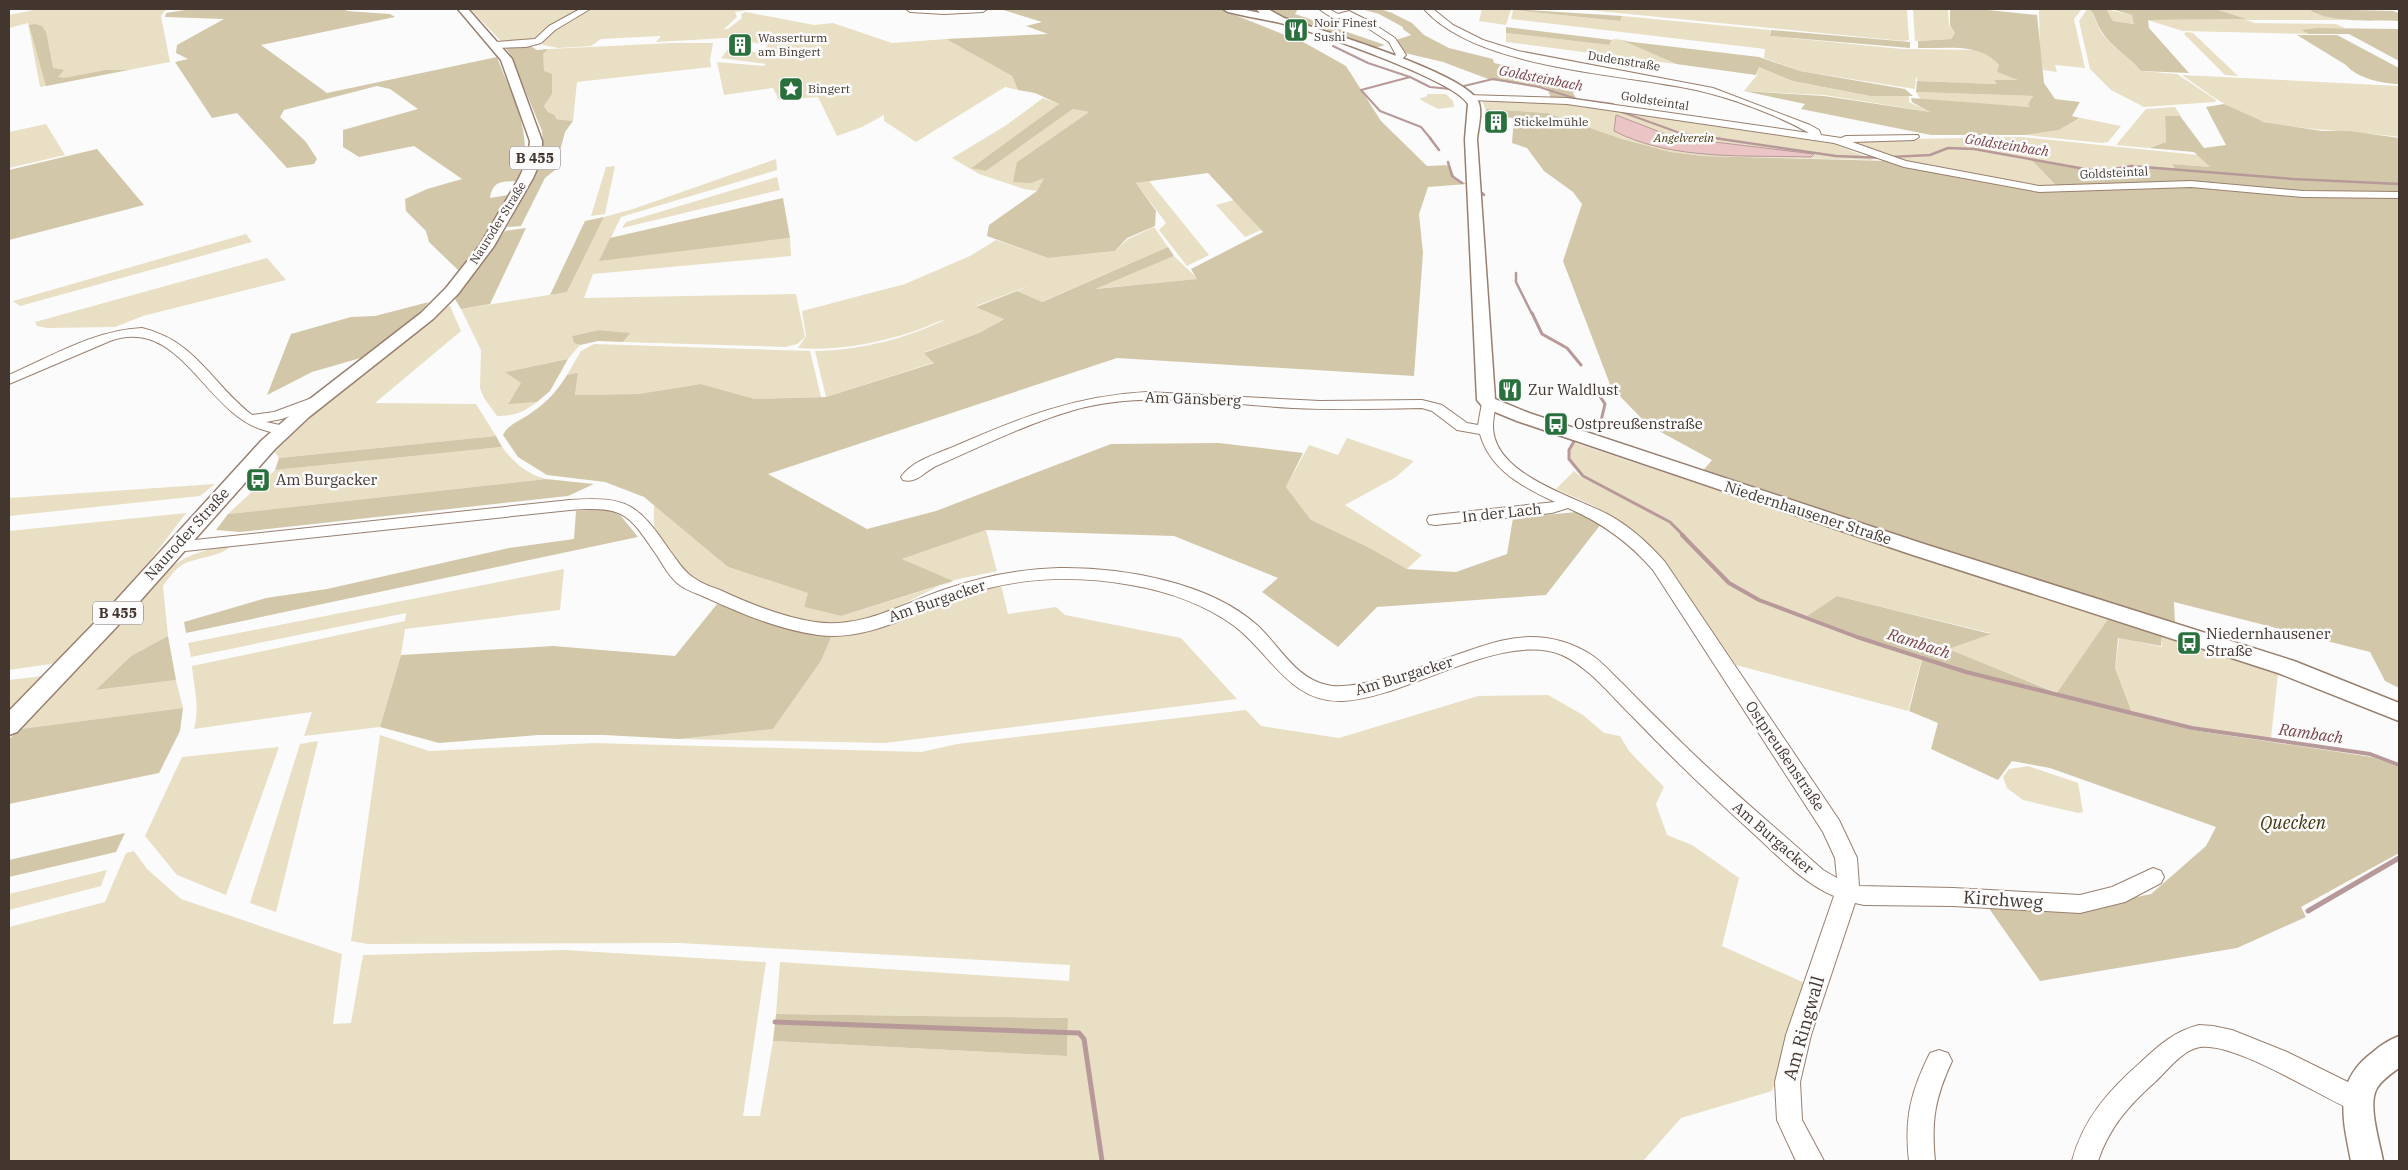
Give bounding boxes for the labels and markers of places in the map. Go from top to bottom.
place label: Noir Finest Sushi [1314,15,1377,44]
restaurant icon: Noir Finest Sushi [1283,17,1309,43]
place label: Wasserturm am Bingert [758,30,828,59]
building icon: Wasserturm am Bingert [727,32,753,58]
place icon: Bingert [778,76,804,102]
place label: Bingert [808,81,850,96]
building icon: Stickelmühle [1483,109,1509,135]
place label: Stickelmühle [1514,114,1589,129]
restaurant icon: Zur Waldlust [1497,377,1523,403]
place label: Zur Waldlust [1528,380,1619,399]
bus stop icon: Ostpreußenstraße [1543,411,1569,437]
place label: Ostpreußenstraße [1574,414,1703,433]
bus stop icon: Am Burgacker [245,467,271,493]
place label: Am Burgacker [276,470,378,489]
place label: Niedernhausener Straße [2206,624,2331,660]
bus stop icon: Niedernhausener Straße [2176,630,2202,656]

